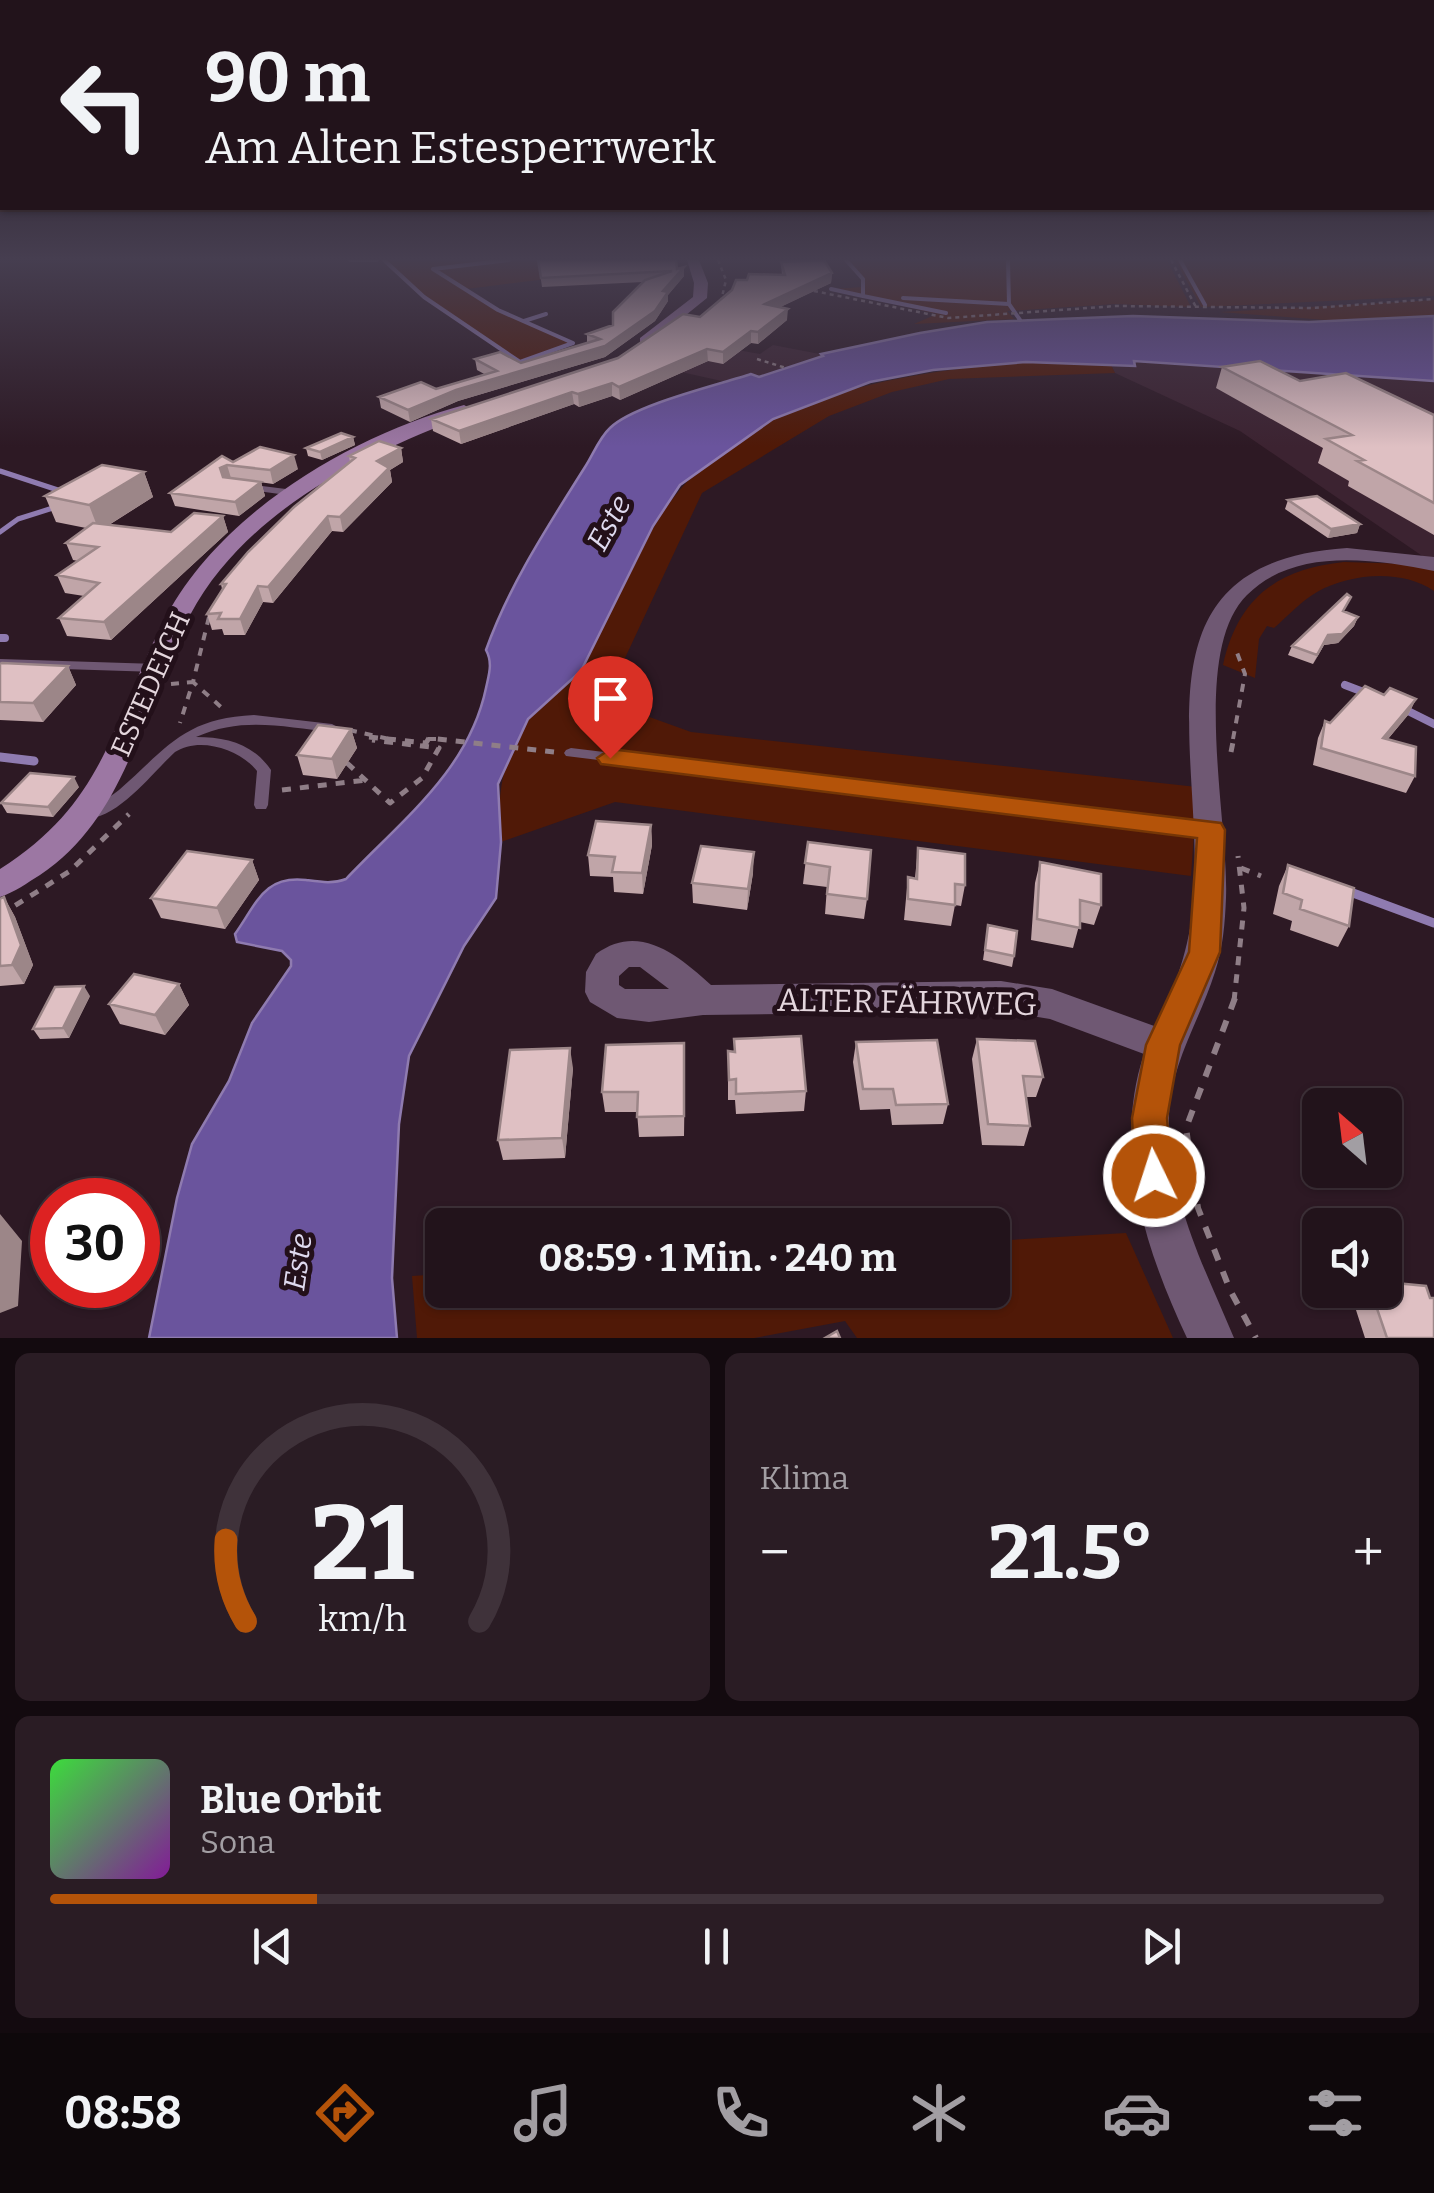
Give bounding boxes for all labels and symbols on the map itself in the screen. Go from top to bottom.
water label: Este [579,489,639,557]
street label: ESTEDEICH [104,607,197,761]
pin [568,656,653,759]
street label: ALTER FÄHRWEG [777,981,1037,1023]
north arrow [1302,1088,1402,1188]
position arrow [1102,1124,1206,1228]
speed limit sign: 30 [30,1178,160,1308]
water label: Este [276,1231,320,1293]

